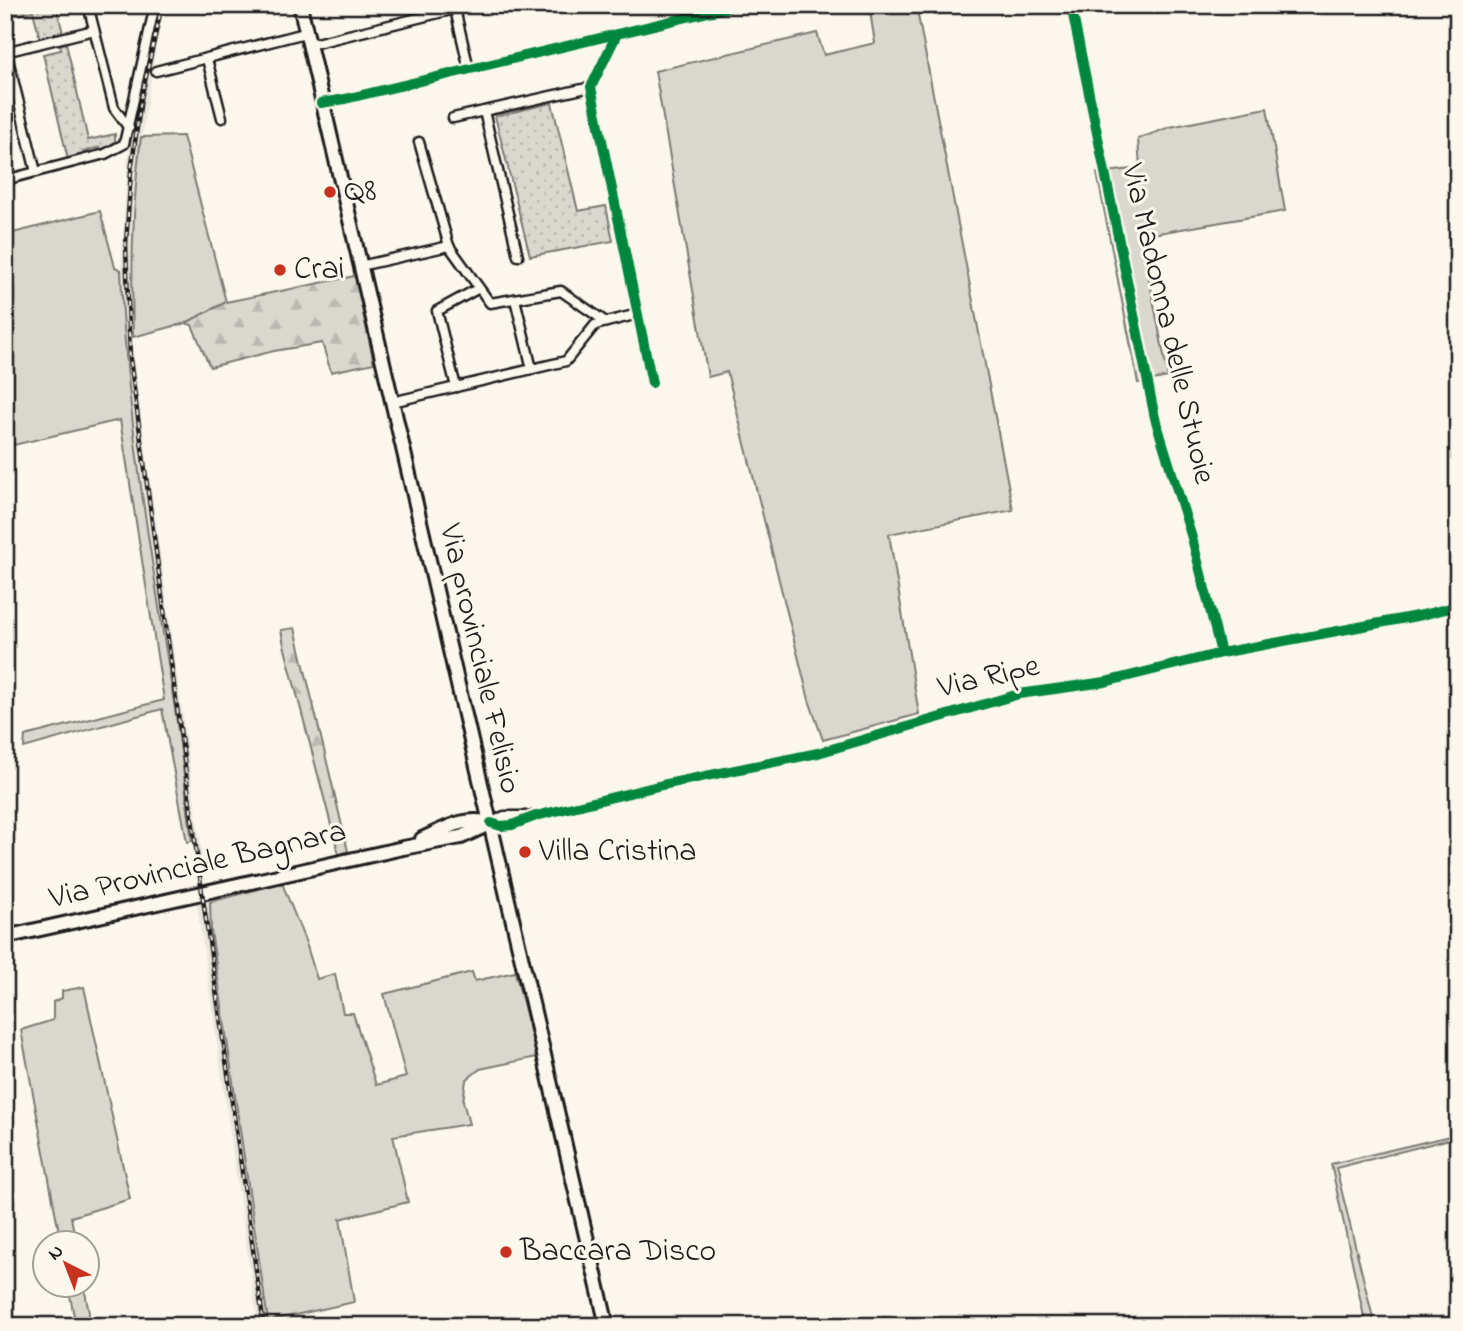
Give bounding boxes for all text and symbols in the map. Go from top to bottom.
street label: Via Madonna delle Stuoie [1107,158,1227,489]
place label: Q8 [344,169,377,216]
marker: Q8 [322,184,338,200]
place label: Crai [294,247,345,294]
marker: Crai [272,262,288,278]
street label: Via provinciale Felisio [425,519,533,798]
street label: Via Ripe [933,643,1045,713]
street label: Via Provinciale Bagnara [44,809,351,923]
place label: Villa Cristina [538,829,697,876]
marker: Villa Cristina [517,844,533,860]
place label: Baccara Disco [519,1229,716,1276]
north arrow [32,1230,102,1300]
text: N [42,1239,70,1268]
marker: Baccara Disco [498,1244,514,1260]

